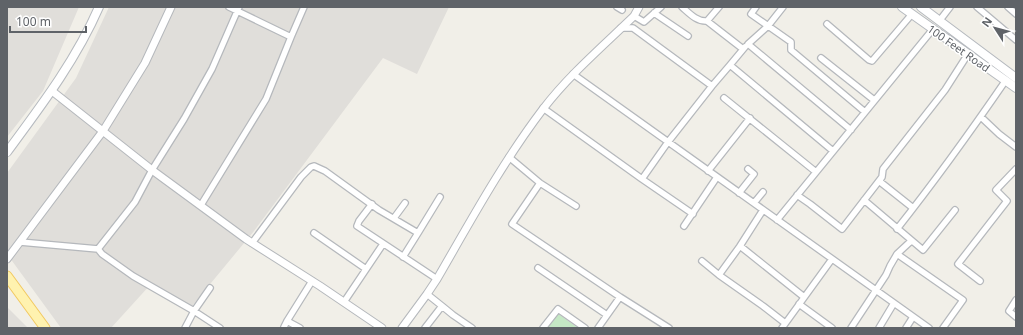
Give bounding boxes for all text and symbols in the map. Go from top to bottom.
scale bar [10,8,86,34]
north arrow [975,8,1015,48]
text: 100 m [16,13,51,30]
text: N [978,14,995,30]
street label: 100 Feet Road [925,21,993,75]

